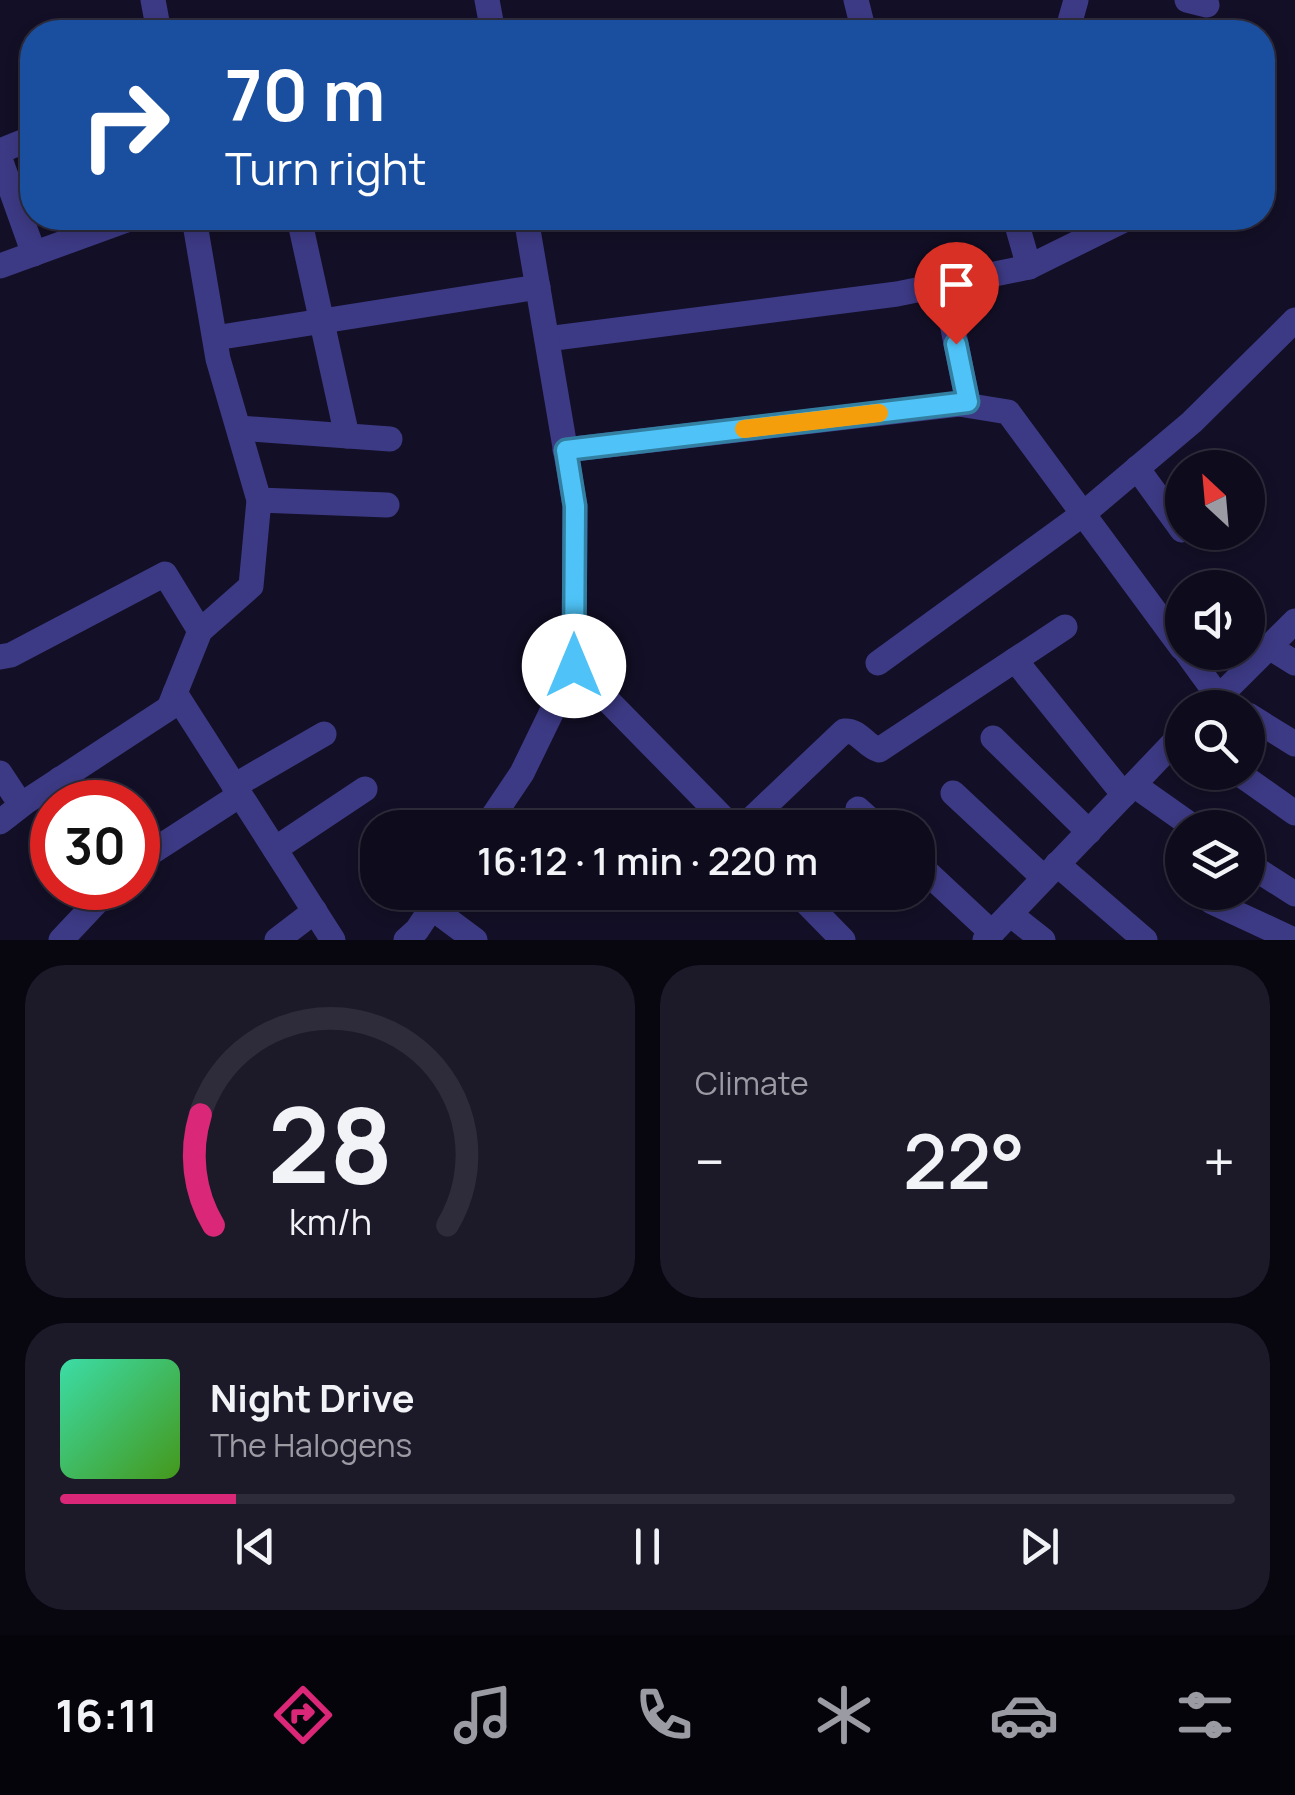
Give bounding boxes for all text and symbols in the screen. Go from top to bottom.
text: 70 m [225,46,385,142]
icon: right [60,60,190,190]
text: Turn right [225,137,426,199]
pin [914,242,999,345]
icon: arrive [929,257,984,312]
north arrow [1165,450,1265,550]
map controls [1165,450,1265,910]
button: sound [1165,570,1265,670]
position arrow [522,614,626,718]
button: search [1165,690,1265,790]
speed limit sign: 30 [30,780,160,910]
button: layers [1165,810,1265,910]
text: 16:12 · 1 min · 220 m [477,834,818,886]
text: Climate [695,1061,809,1105]
text: 28 [267,1072,393,1214]
text: 22° [903,1109,1025,1212]
text: − [695,1123,725,1199]
text: + [1203,1123,1235,1199]
text: km/h [288,1197,372,1246]
text: Night Drive [210,1371,415,1423]
text: The Halogens [210,1423,412,1467]
icon: previous [228,1519,283,1574]
icon: pause [620,1519,675,1574]
icon: next [1012,1519,1067,1574]
icon: directions [268,1680,338,1750]
icon: music [448,1680,518,1750]
icon: phone [629,1680,699,1750]
icon: climate [809,1680,879,1750]
icon: car [989,1680,1059,1750]
icon: filters [1170,1680,1240,1750]
text: 16:11 [55,1684,158,1746]

